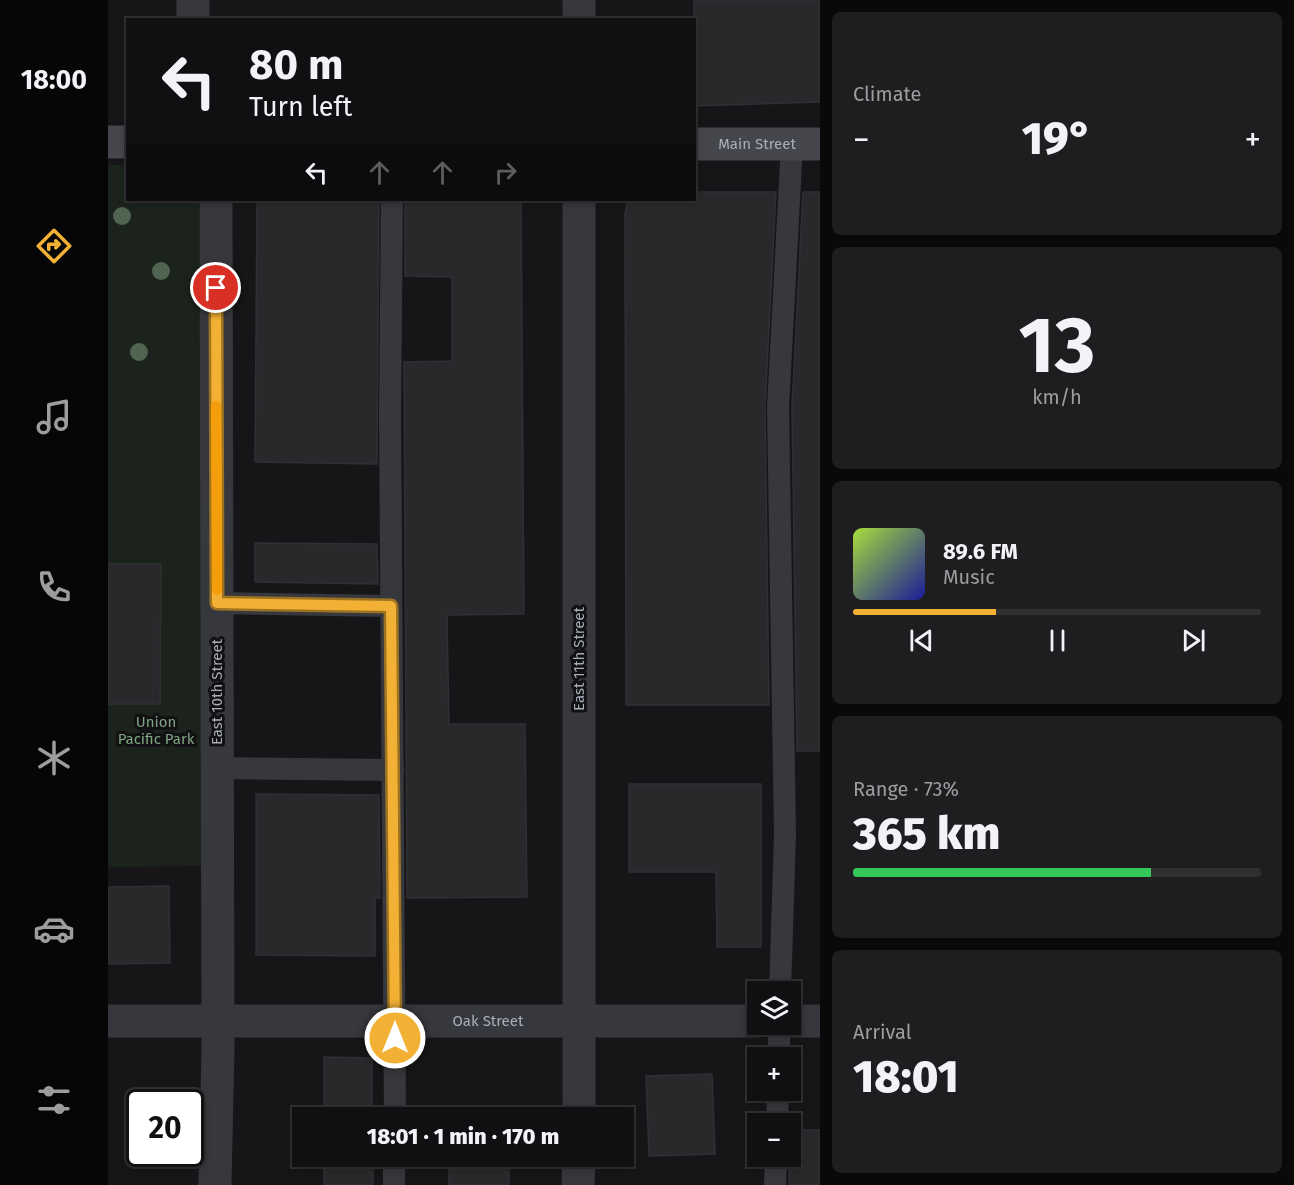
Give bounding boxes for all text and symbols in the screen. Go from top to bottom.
text: 80 m [249,40,343,90]
icon: left [150,42,228,120]
text: 18:00 [21,64,87,96]
text: Climate [853,82,921,106]
text: Turn left [249,91,352,123]
text: 19° [1022,112,1092,166]
text: − [853,120,870,160]
text: + [1245,120,1261,160]
street label: Main Street [718,135,796,153]
icon: left [300,156,333,189]
icon: ahead [363,156,396,189]
icon: ahead [426,156,459,189]
icon: right [489,156,522,189]
icon: directions [33,225,75,267]
pin [190,262,241,313]
icon: arrive [199,271,232,304]
text: 13 [1019,299,1095,393]
text: km/h [1032,385,1082,409]
icon: music [33,396,75,438]
text: 89.6 FM [943,538,1018,565]
text: Music [943,565,995,589]
icon: phone [33,566,75,608]
street label: East 11th Street [570,606,588,711]
icon: previous [905,624,938,657]
icon: pause [1041,624,1074,657]
icon: next [1177,624,1210,657]
street label: East 10th Street [208,638,226,745]
park label: Union Pacific Park [118,713,195,748]
icon: climate [33,737,75,779]
text: Range · 73% [853,777,959,801]
text: 365 km [853,807,1000,861]
icon: car [33,908,75,950]
map controls [747,981,801,1167]
button: layers [747,981,801,1035]
position arrow [363,1006,427,1070]
street label: Oak Street [453,1012,524,1030]
text: Arrival [853,1020,912,1044]
button: + [747,1047,801,1101]
text: 18:01 [853,1050,959,1104]
icon: filters [33,1079,75,1121]
speed limit sign: 20 [126,1089,204,1167]
button: − [747,1113,801,1167]
text: 18:01 · 1 min · 170 m [367,1123,559,1150]

